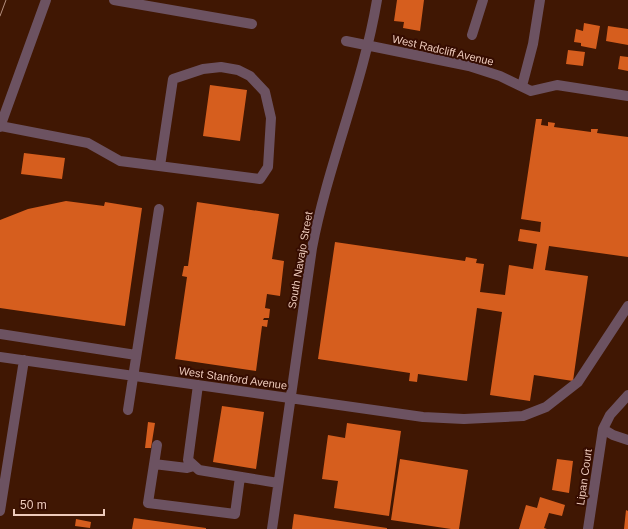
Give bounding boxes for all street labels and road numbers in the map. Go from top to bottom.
street label: West Radcliff Avenue [391,32,495,68]
street label: South Navajo Street [286,210,314,310]
street label: West Stanford Avenue [178,364,288,392]
street label: Lipan Court [574,448,594,506]

